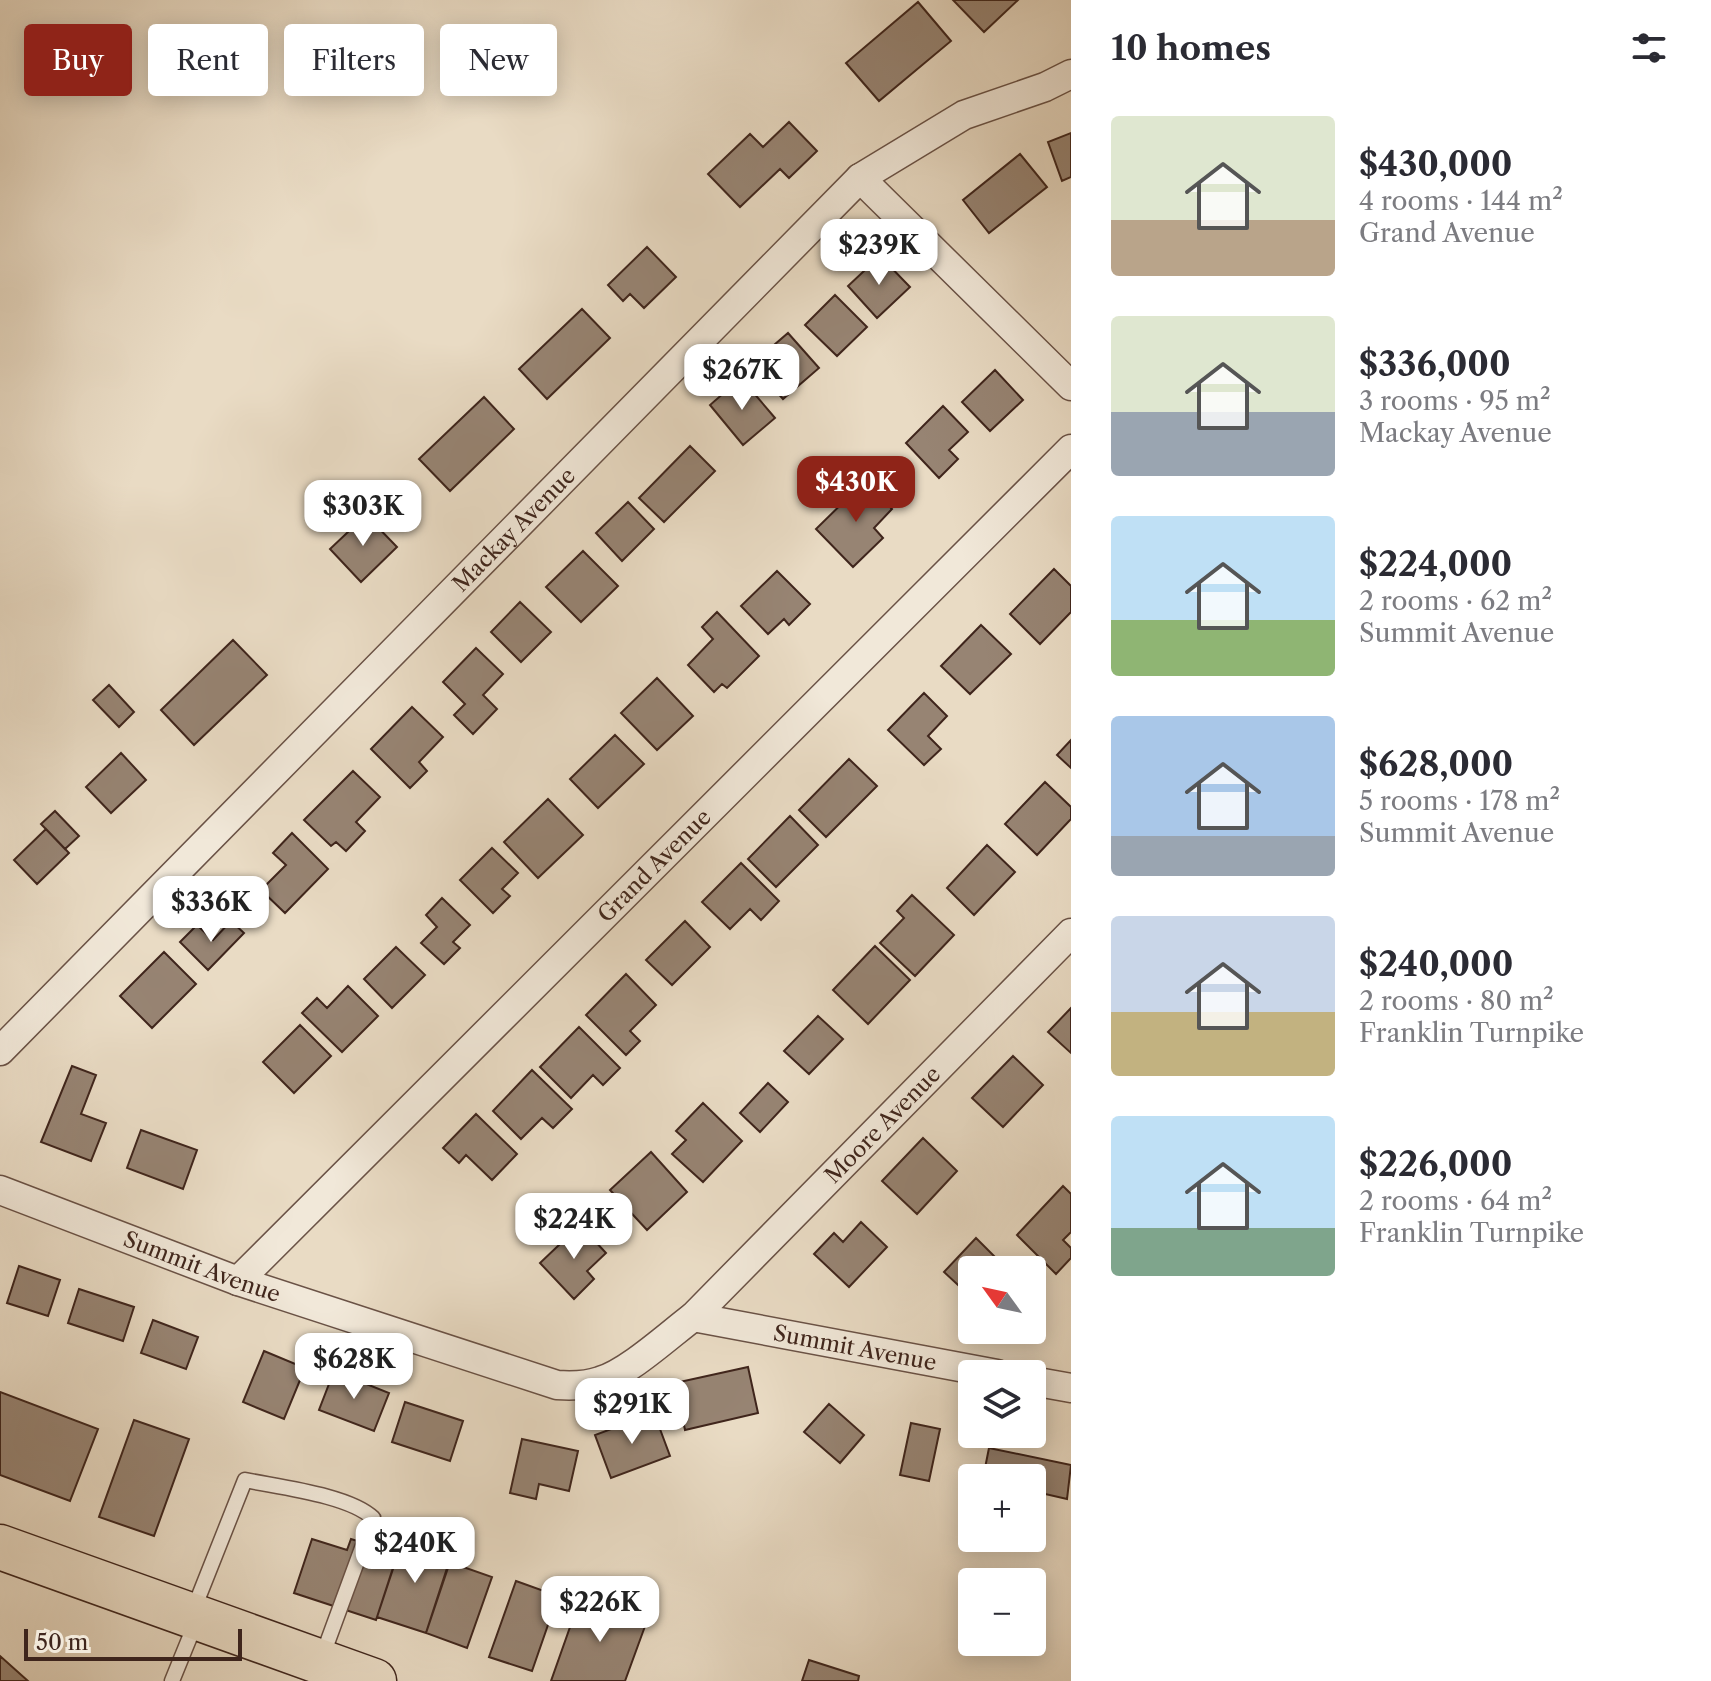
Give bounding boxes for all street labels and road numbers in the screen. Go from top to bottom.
street label: Mackay Avenue [447,462,581,598]
street label: Grand Avenue [592,804,717,928]
street label: Moore Avenue [819,1061,946,1189]
street label: Summit Avenue [119,1225,284,1308]
street label: Summit Avenue [771,1319,939,1376]

